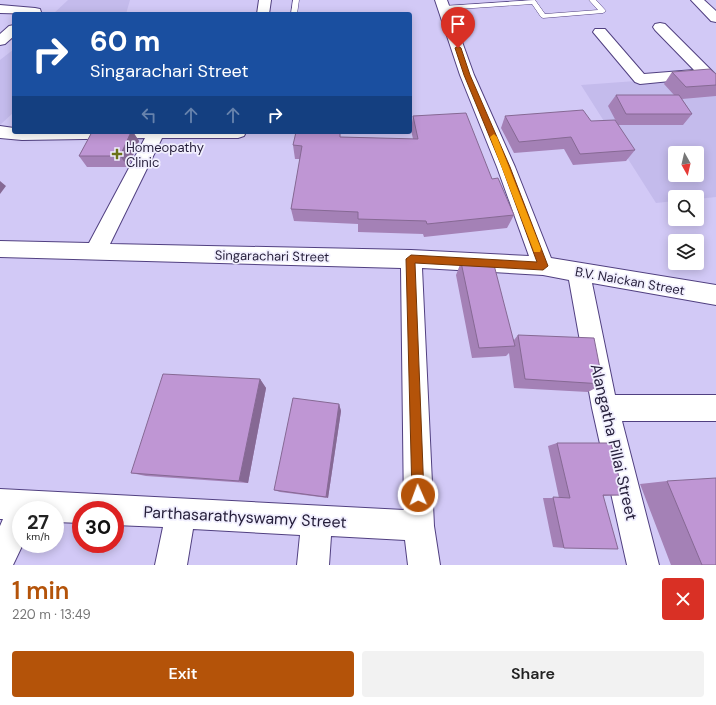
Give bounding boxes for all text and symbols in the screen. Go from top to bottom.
pin [441,7.0,475,48]
icon: arrive [447,13,469,35]
text: 60 m [90,23,160,60]
icon: right [24,28,76,80]
text: Singarachari Street [90,59,249,83]
icon: left [138,104,160,126]
icon: ahead [180,104,202,126]
icon: ahead [222,104,244,126]
icon: right [264,104,286,126]
place label: Homeopathy Clinic [126,139,204,171]
north arrow [668,146,704,182]
map controls [668,146,704,270]
marker: Homeopathy Clinic [111,148,123,160]
button: search [668,190,704,226]
button: layers [668,234,704,270]
street label: Singarachari Street [215,247,329,265]
street label: B.V. Naickan Street [574,263,686,299]
street label: Alangatha Pillai Street [586,362,642,522]
position arrow [397,474,439,516]
speed limit sign: 30 [72,501,124,553]
street label: Parthasarathyswamy Street [143,501,347,533]
text: 27 [27,509,49,535]
text: km/h [26,530,50,543]
text: 1 min [12,575,69,606]
button: close [662,578,704,620]
text: 220 m · 13:49 [12,606,91,623]
button: Exit [12,651,354,697]
button: Share [362,651,704,697]

